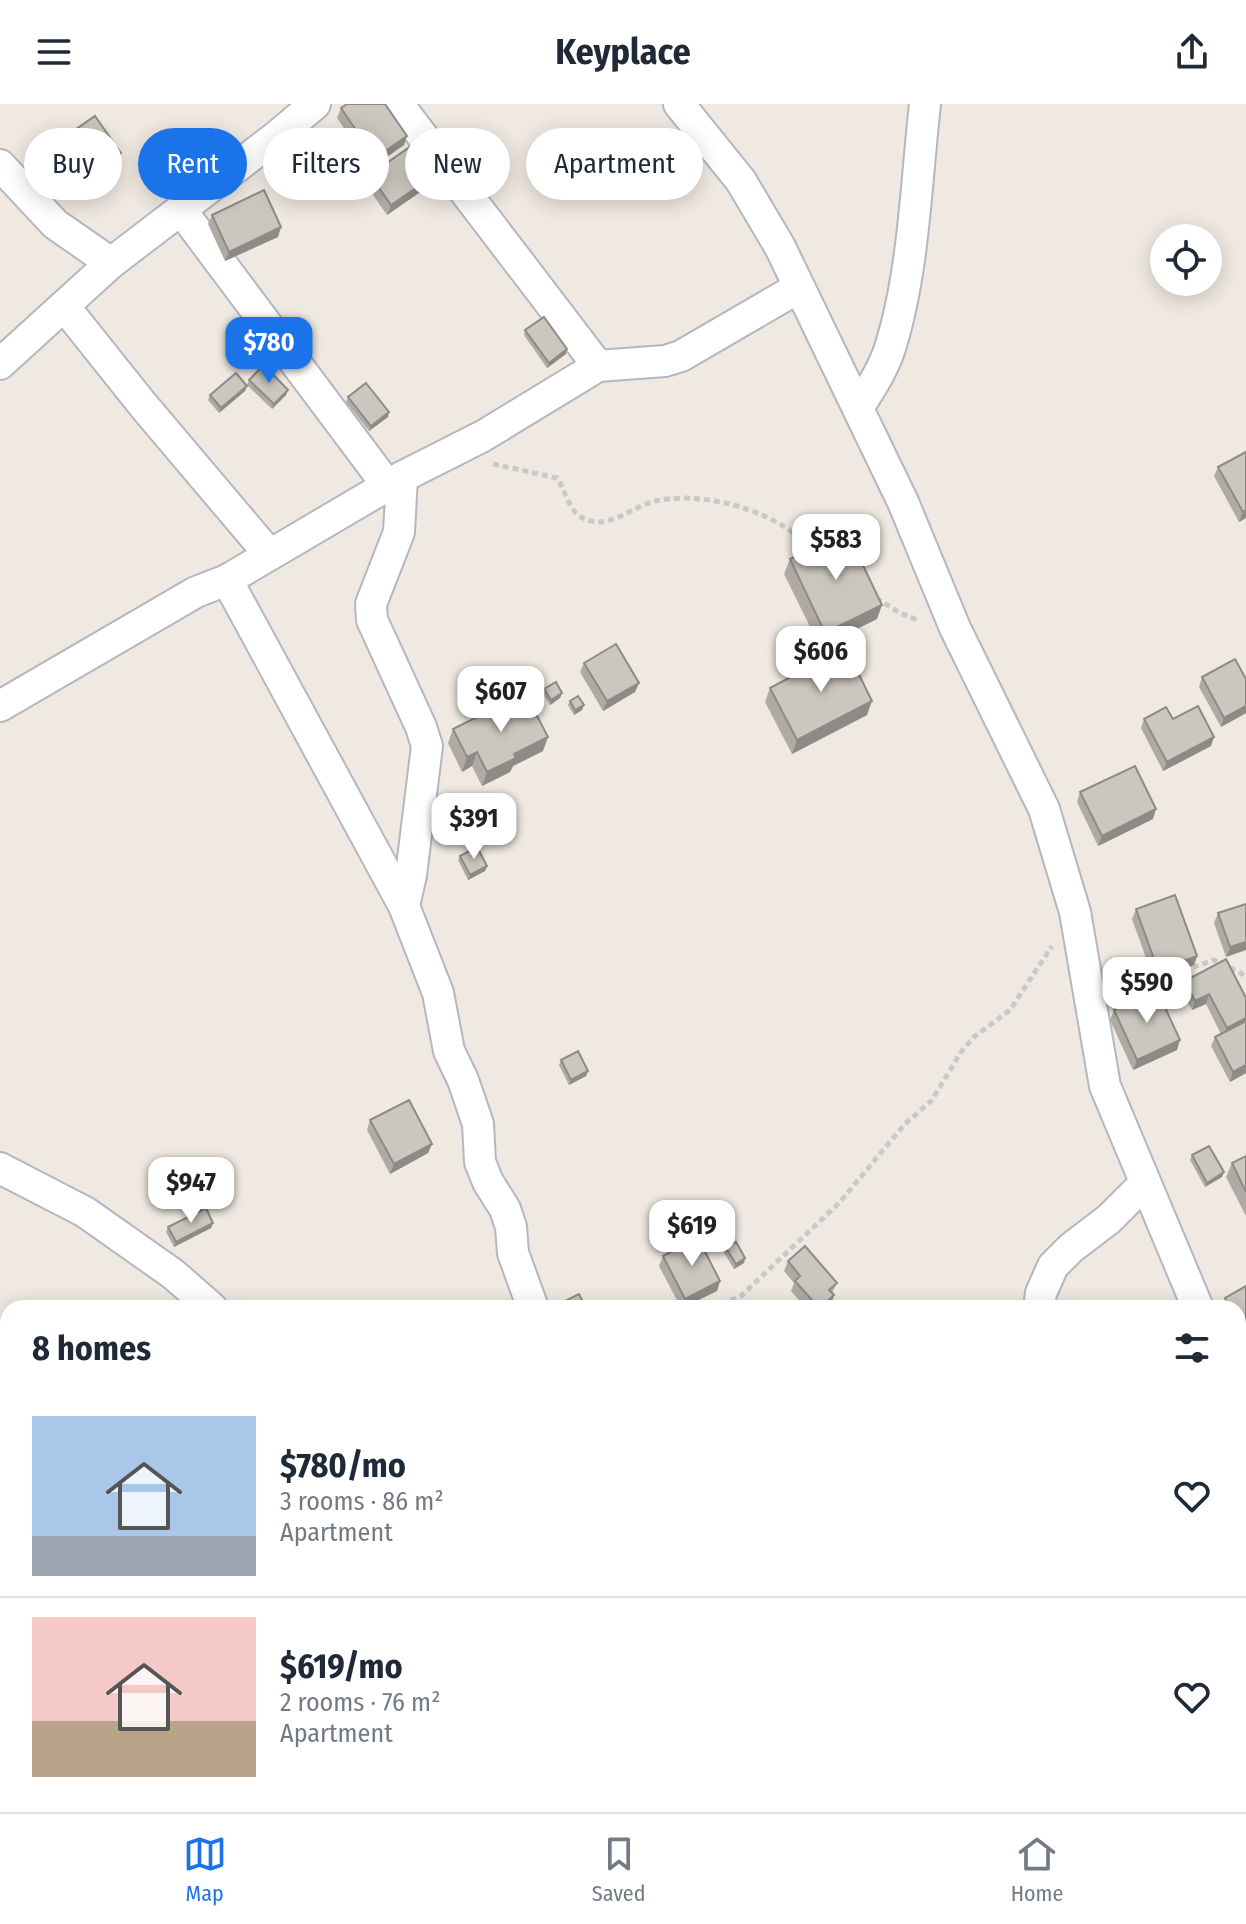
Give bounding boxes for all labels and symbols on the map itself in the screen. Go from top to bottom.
pin: $780 [222,317,316,385]
pin: $583 [789,514,883,582]
pin: $606 [774,626,868,694]
pin: $607 [454,666,548,734]
pin: $391 [427,793,521,861]
pin: $590 [1100,957,1194,1025]
pin: $947 [144,1157,238,1225]
pin: $619 [645,1200,739,1268]

